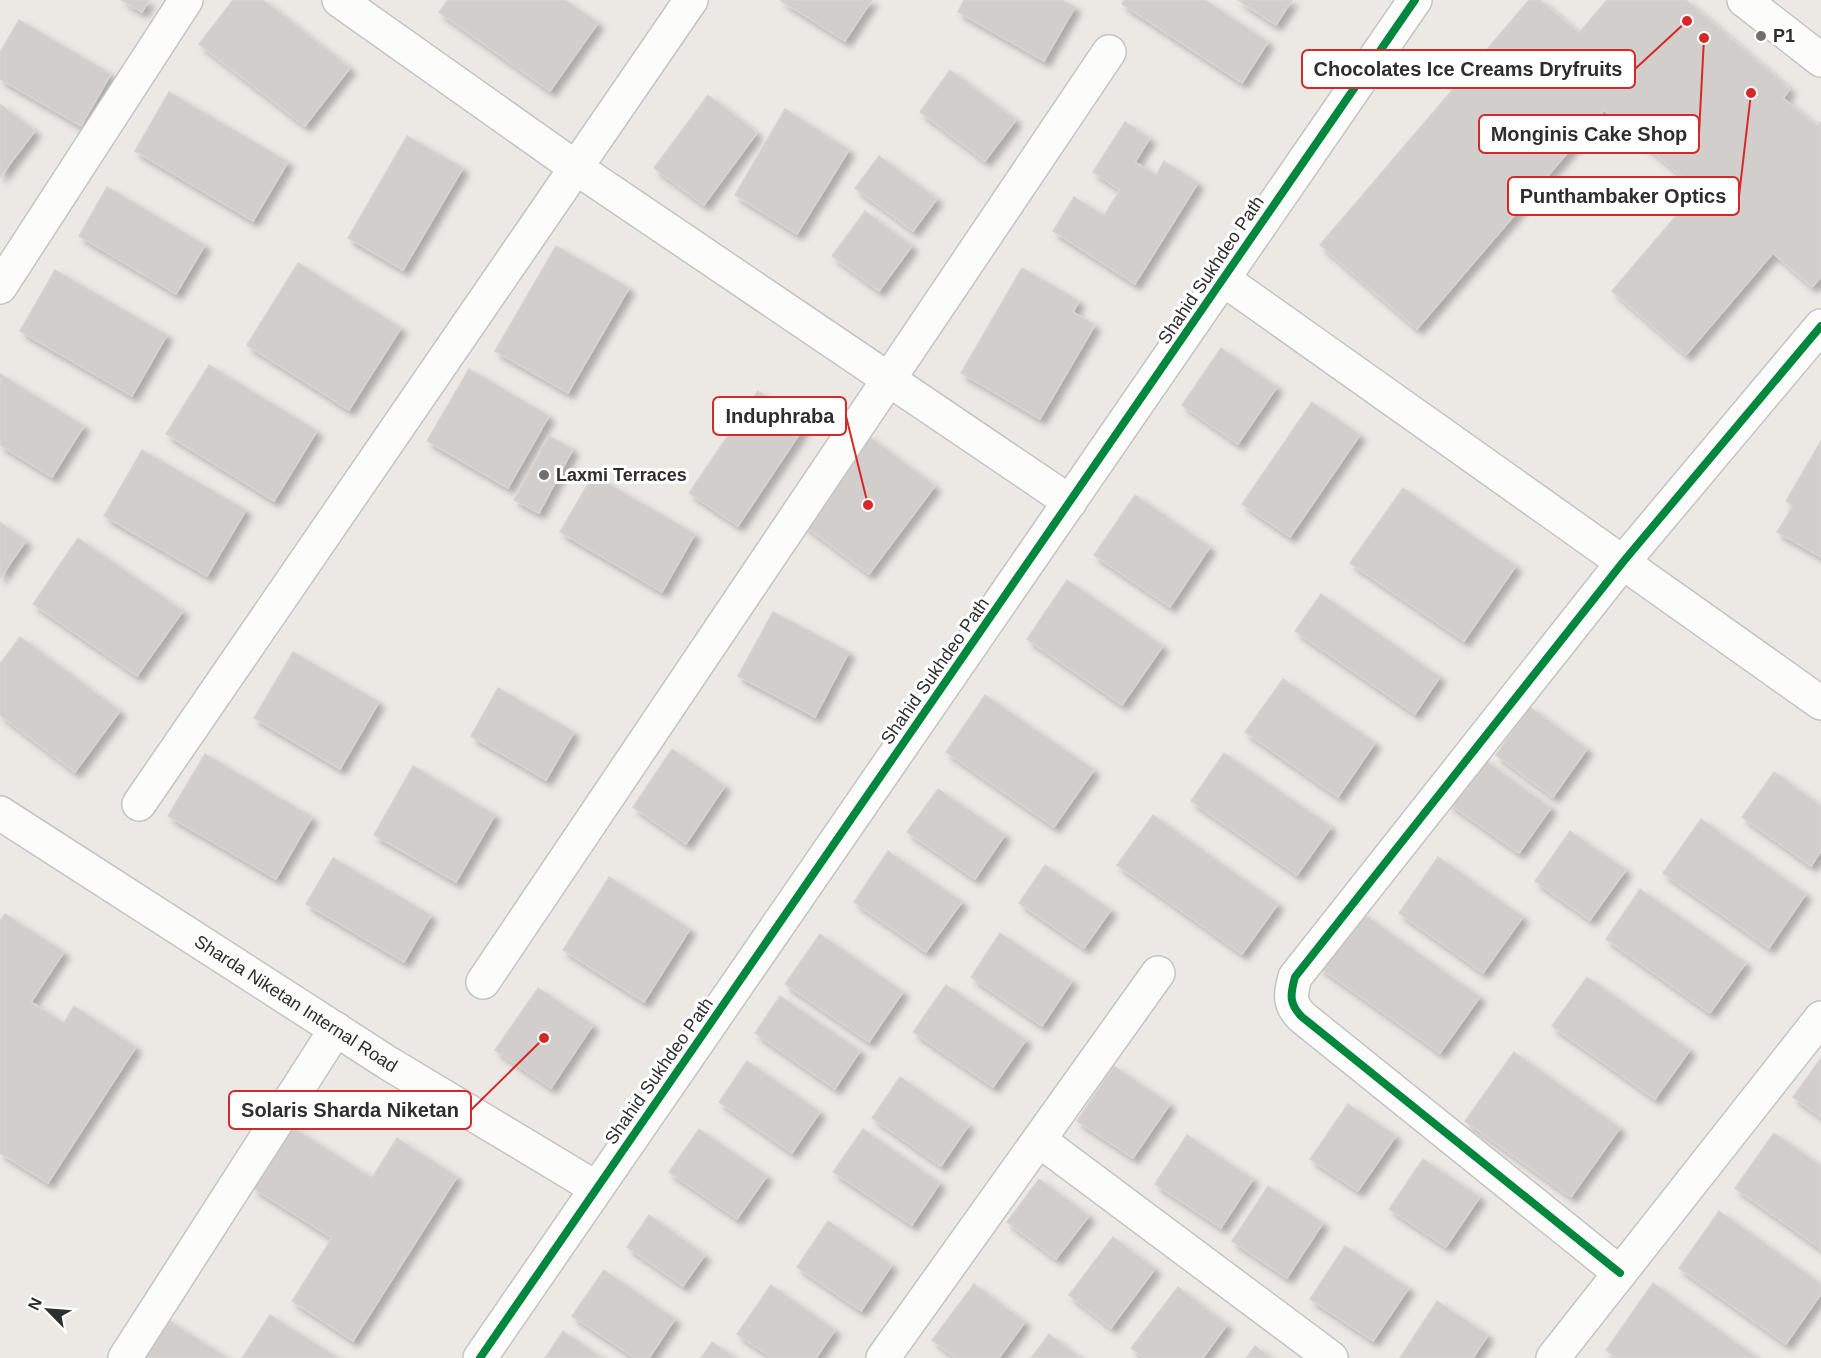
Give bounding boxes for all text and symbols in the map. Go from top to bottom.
place label: P1 [1773,26,1795,46]
marker: P1 [1754,29,1768,43]
callout: Chocolates Ice Creams Dryfruits [1302,50,1635,88]
text: Chocolates Ice Creams Dryfruits [1313,58,1623,80]
callout: Monginis Cake Shop [1479,115,1699,153]
text: Monginis Cake Shop [1491,123,1687,145]
callout: Punthambaker Optics [1508,177,1739,215]
text: Punthambaker Optics [1520,185,1726,207]
street label: Shahid Sukhdeo Path [1154,192,1268,348]
callout: Induphraba [713,397,846,435]
text: Induphraba [726,405,835,427]
place label: Laxmi Terraces [556,465,687,485]
marker: Laxmi Terraces [537,468,551,482]
street label: Shahid Sukhdeo Path [877,594,993,748]
street label: Sharda Niketan Internal Road [191,931,401,1076]
street label: Shahid Sukhdeo Path [601,994,717,1148]
callout: Solaris Sharda Niketan [229,1091,471,1129]
text: Solaris Sharda Niketan [241,1099,459,1121]
north arrow [18,1280,78,1340]
text: N [25,1295,45,1313]

